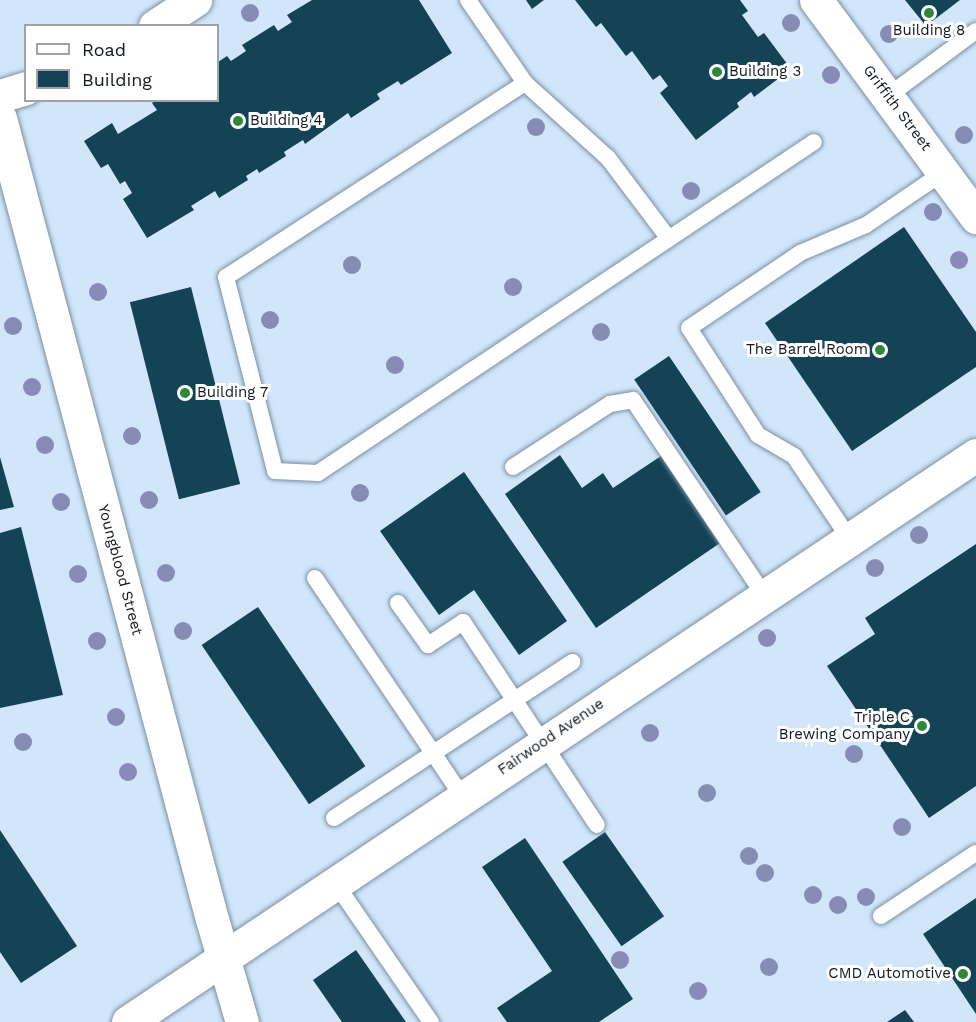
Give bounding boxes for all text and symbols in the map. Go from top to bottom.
marker: Building 8 [922,6,936,20]
place label: Building 8 [893,22,965,40]
legend [24,24,219,102]
text: Road [82,39,126,60]
street label: Griffith Street [859,62,935,154]
place label: Building 3 [729,63,801,81]
marker: Building 3 [710,65,724,79]
text: Building [82,69,152,90]
place label: Building 4 [250,112,323,130]
marker: Building 4 [231,114,245,128]
place label: The Barrel Room [746,341,868,359]
marker: The Barrel Room [873,343,887,357]
place label: Building 7 [197,384,269,402]
marker: Building 7 [178,386,192,400]
street label: Youngblood Street [94,503,146,637]
street label: Fairwood Avenue [494,695,608,779]
place label: Triple C Brewing Company [779,708,910,743]
marker: Triple C Brewing Company [915,719,929,733]
place label: CMD Automotive [828,965,951,983]
marker: CMD Automotive [956,967,970,981]

